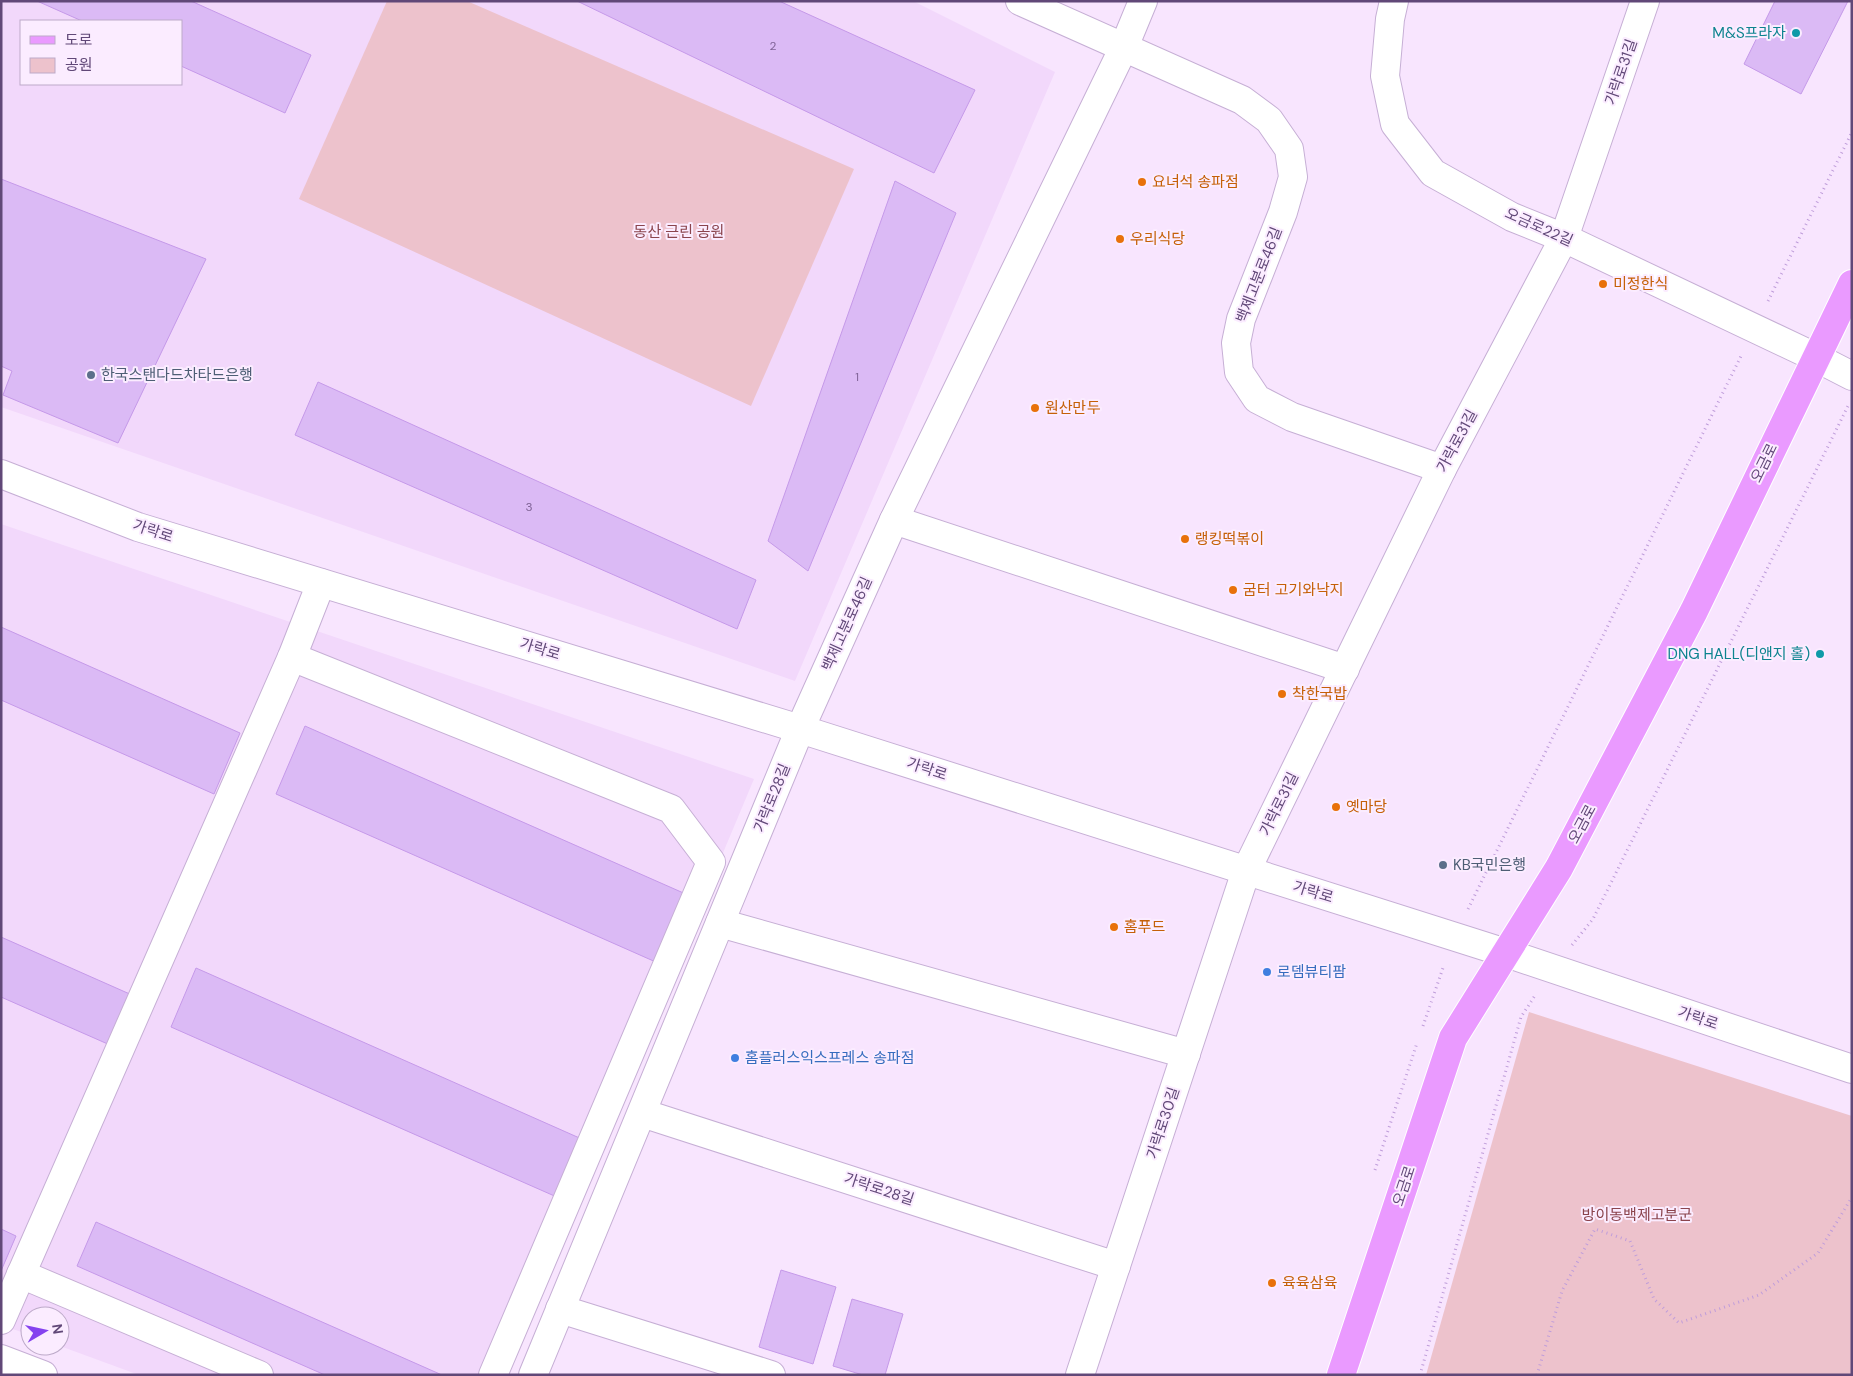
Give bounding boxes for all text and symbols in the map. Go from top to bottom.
legend [20,20,182,85]
place label: M&S프라자 [1712,23,1786,43]
marker: M&S프라자 [1790,27,1802,39]
text: 도로 [65,30,93,50]
street label: 가락로31길 [1600,36,1642,108]
house number: 2 [770,38,777,54]
text: 공원 [65,55,93,75]
place label: 요녀석 송파점 [1152,172,1239,192]
marker: 요녀석 송파점 [1136,176,1148,188]
street label: 오금로22길 [1502,203,1576,251]
park label: 동산 근린 공원 [634,222,724,242]
street label: 백제고분로46길 [1232,224,1286,326]
place label: 우리식당 [1130,229,1185,249]
marker: 우리식당 [1114,233,1126,245]
place label: 미정한식 [1613,274,1668,294]
marker: 미정한식 [1597,278,1609,290]
place label: 한국스탠다드차타드은행 [101,365,253,385]
marker: 한국스탠다드차타드은행 [85,369,97,381]
house number: 1 [855,369,859,385]
place label: 원산만두 [1045,398,1100,418]
marker: 원산만두 [1029,402,1041,414]
street label: 가락로31길 [1432,406,1482,476]
street label: 오금로 [1746,440,1782,486]
house number: 3 [525,499,533,515]
street label: 가락로 [130,515,176,547]
place label: 랭킹떡볶이 [1195,529,1264,549]
marker: 랭킹떡볶이 [1179,533,1191,545]
street label: 백제고분로46길 [817,574,877,674]
place label: 굼터 고기와낙지 [1243,580,1344,600]
marker: 굼터 고기와낙지 [1227,584,1239,596]
street label: 가락로 [517,633,563,665]
place label: DNG HALL(디앤지 홀) [1668,644,1810,664]
marker: DNG HALL(디앤지 홀) [1814,648,1826,660]
place label: 착한국밥 [1292,684,1347,704]
marker: 착한국밥 [1276,688,1288,700]
street label: 가락로 [904,753,950,785]
street label: 가락로28길 [749,761,795,835]
street label: 가락로31길 [1255,769,1303,839]
place label: 옛마당 [1346,797,1388,817]
marker: 옛마당 [1330,801,1342,813]
street label: 오금로 [1563,801,1601,847]
place label: KB국민은행 [1453,855,1526,875]
marker: KB국민은행 [1437,859,1449,871]
street label: 가락로 [1290,876,1336,908]
place label: 홈푸드 [1124,917,1166,937]
marker: 홈푸드 [1108,921,1120,933]
place label: 로뎀뷰티팜 [1277,962,1346,982]
marker: 로뎀뷰티팜 [1261,966,1273,978]
street label: 가락로 [1675,1002,1721,1034]
place label: 홈플러스익스프레스 송파점 [745,1048,915,1068]
marker: 홈플러스익스프레스 송파점 [729,1052,741,1064]
street label: 가락로30길 [1142,1085,1184,1161]
street label: 오금로 [1388,1163,1420,1209]
street label: 가락로28길 [841,1168,917,1210]
park label: 방이동백제고분군 [1582,1205,1692,1225]
place label: 육육삼육 [1282,1273,1337,1293]
marker: 육육삼육 [1266,1277,1278,1289]
north arrow [20,1306,70,1356]
text: N [48,1323,68,1335]

